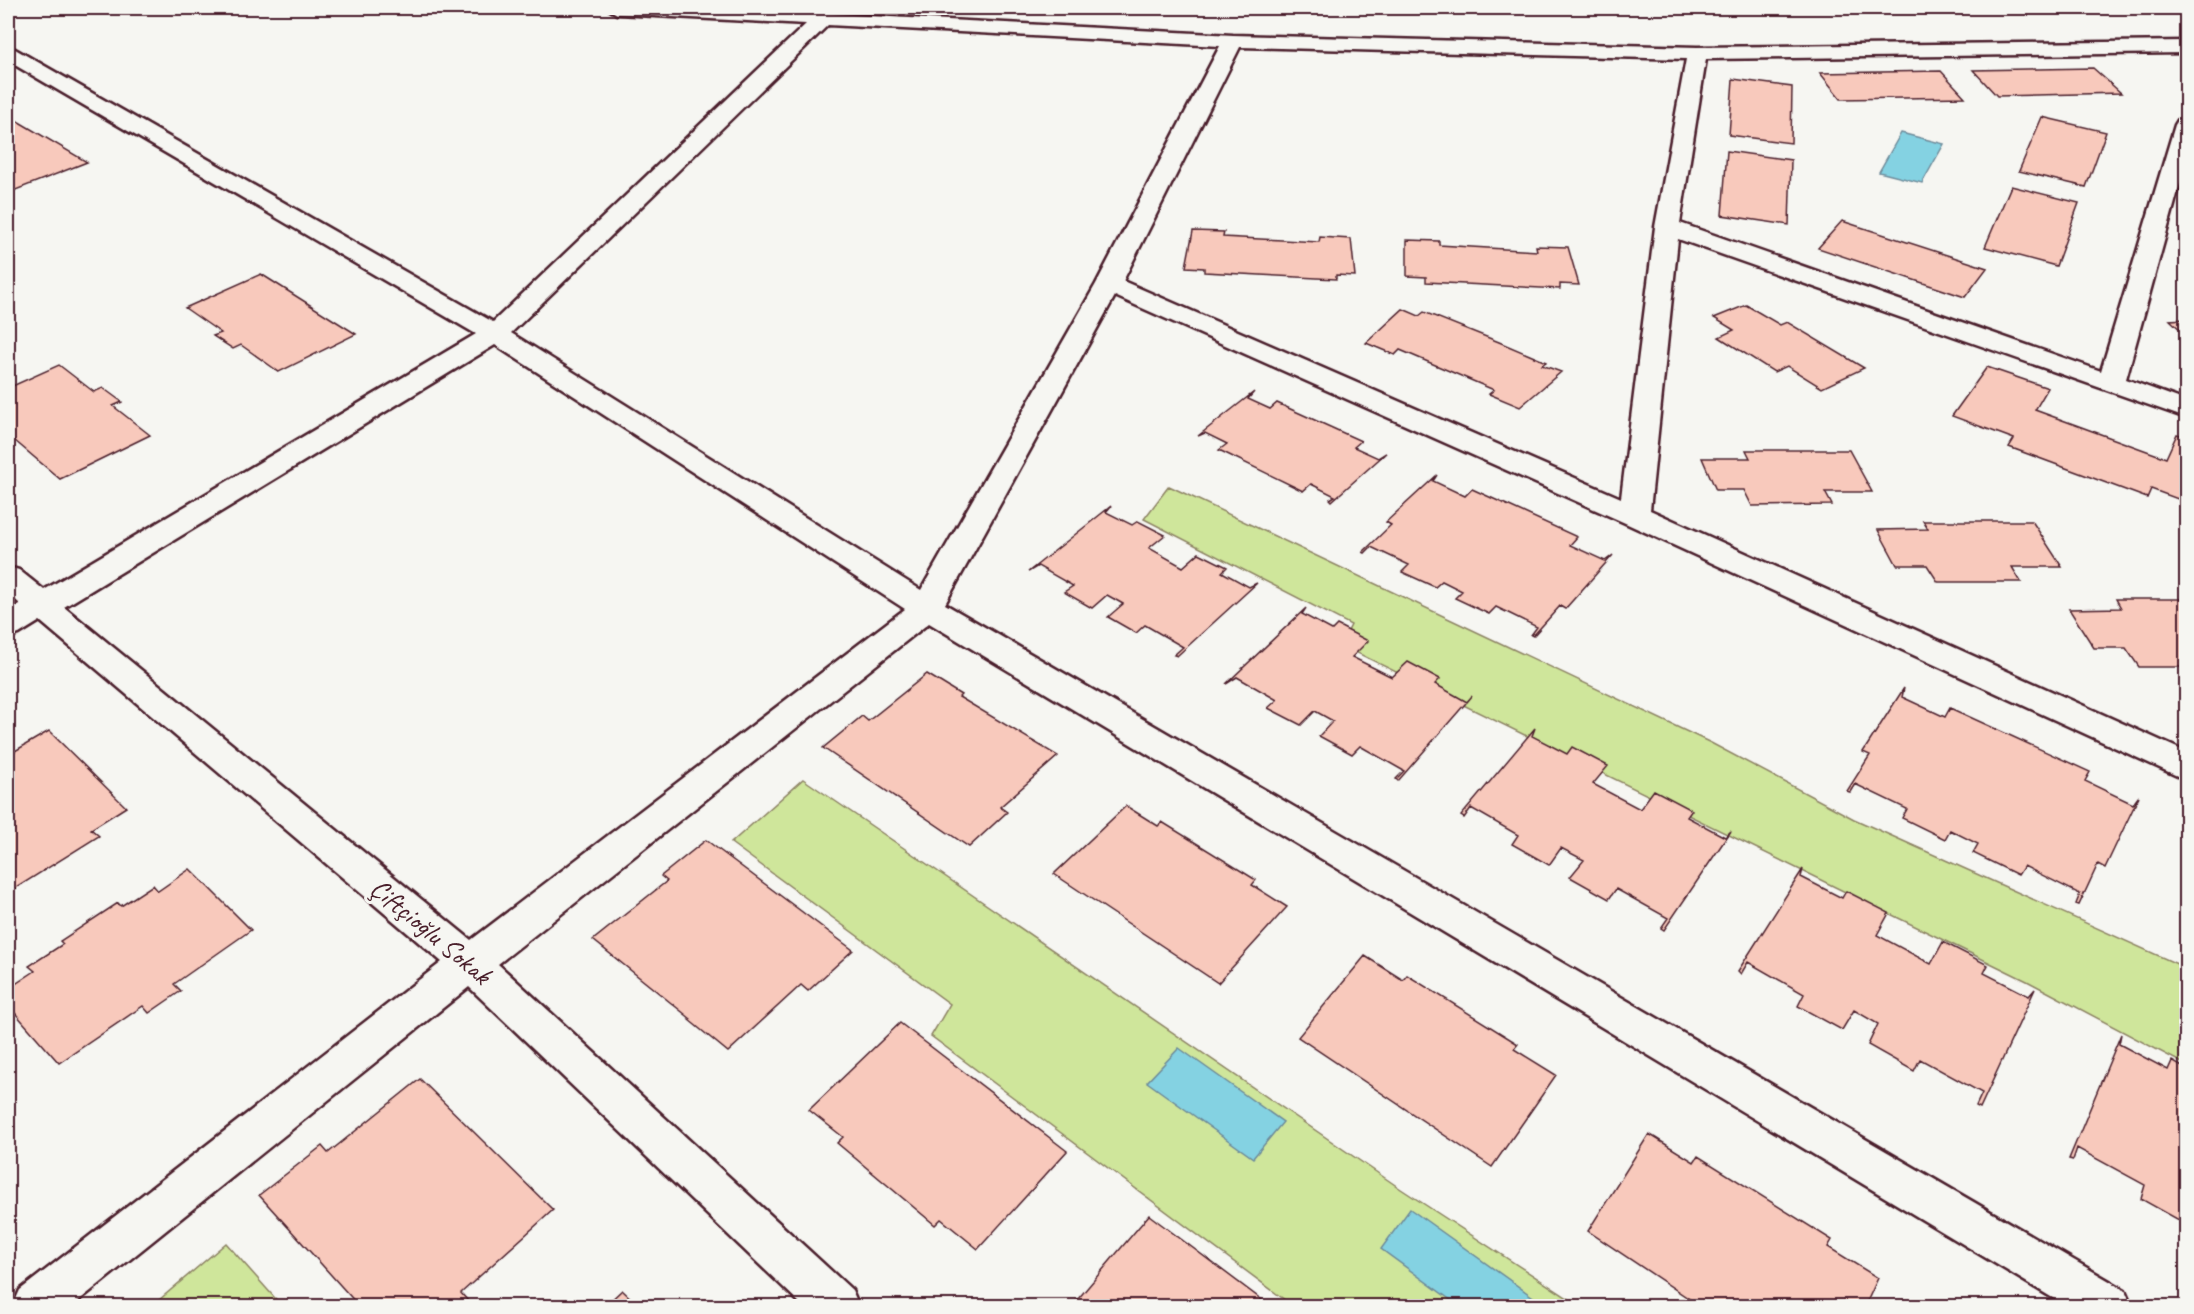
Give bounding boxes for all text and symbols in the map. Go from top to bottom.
street label: Çiftçioğlu Sokak [363,870,500,994]

